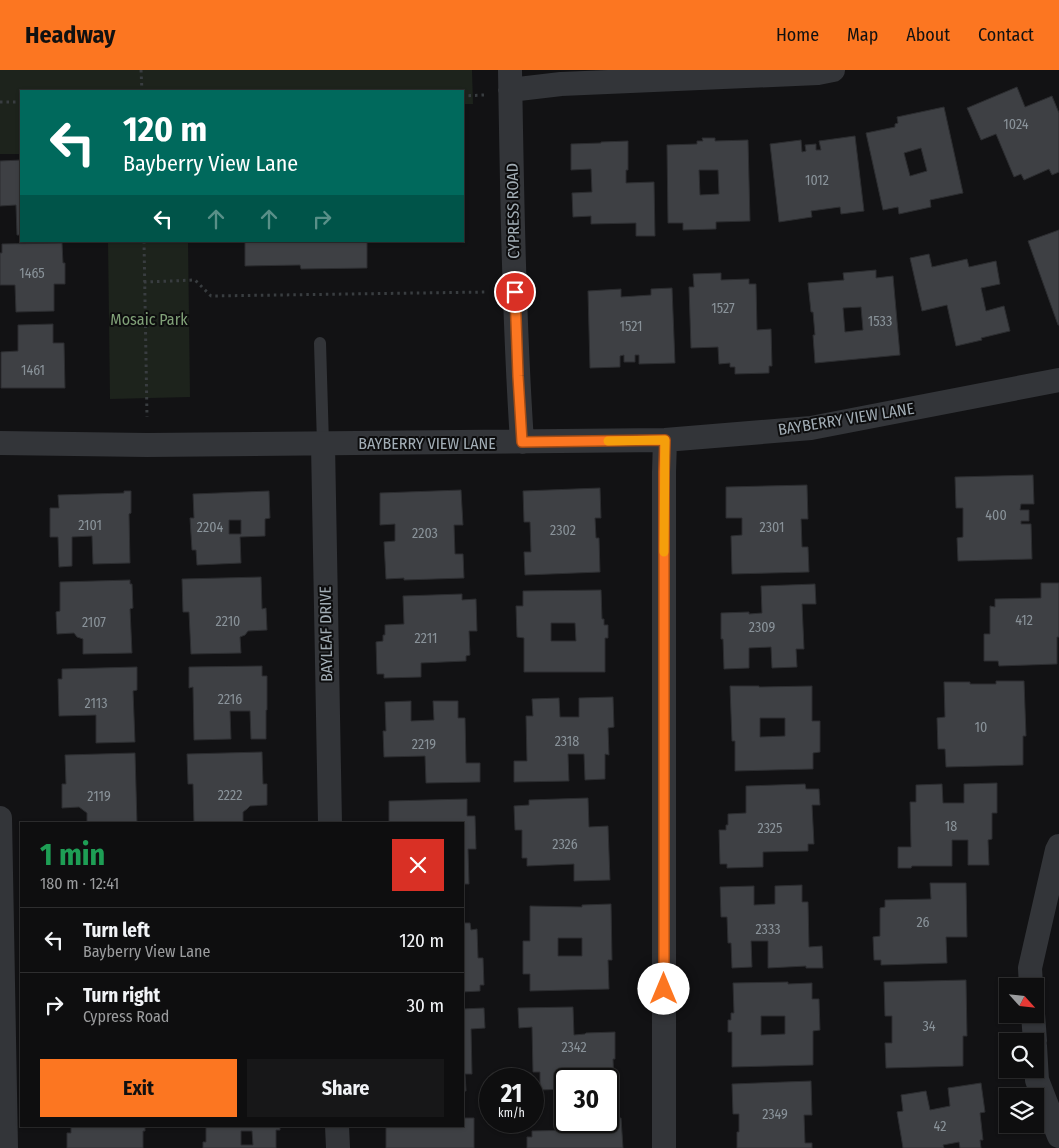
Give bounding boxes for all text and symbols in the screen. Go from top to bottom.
text: Headway [25,21,116,49]
text: Home [776,24,819,46]
text: Map [847,24,878,46]
text: About [906,24,950,46]
text: Contact [978,24,1034,46]
text: 120 m [123,108,207,150]
icon: left [40,110,105,175]
house number: 1024 [1003,116,1029,133]
text: Bayberry View Lane [123,150,298,177]
street label: CYPRESS ROAD [503,163,523,259]
house number: 1012 [805,172,829,189]
icon: left [149,205,177,233]
icon: ahead [202,205,230,233]
icon: ahead [255,205,283,233]
icon: right [308,205,336,233]
house number: 1465 [19,265,45,282]
pin [494,271,536,313]
icon: arrive [501,278,529,306]
house number: 1527 [711,300,735,317]
park label: Mosaic Park [110,310,188,329]
house number: 1533 [868,313,892,330]
house number: 1521 [619,318,643,335]
house number: 1461 [21,362,45,379]
street label: BAYBERRY VIEW LANE [777,399,915,439]
street label: BAYBERRY VIEW LANE [358,434,496,453]
house number: 400 [985,507,1007,524]
house number: 2101 [78,517,102,534]
house number: 2204 [197,519,223,536]
house number: 2301 [760,519,784,536]
house number: 2302 [550,522,576,539]
house number: 2203 [412,525,438,542]
street label: BAYLEAF DRIVE [316,586,336,682]
house number: 412 [1015,612,1033,629]
house number: 2210 [216,613,240,630]
house number: 2107 [82,614,106,631]
house number: 2309 [749,619,775,636]
house number: 2211 [415,630,437,647]
house number: 2216 [218,691,242,708]
house number: 2113 [85,695,107,712]
house number: 10 [975,719,987,736]
house number: 2318 [555,733,579,750]
house number: 2219 [412,736,436,753]
house number: 2222 [218,787,242,804]
house number: 2119 [87,788,111,805]
house number: 18 [945,818,957,835]
house number: 2325 [758,820,782,837]
house number: 2326 [552,836,578,853]
text: 1 min [40,837,105,873]
button: close [392,839,444,891]
text: 180 m · 12:41 [40,874,119,893]
house number: 26 [916,914,930,931]
text: Turn left [83,919,150,942]
house number: 2333 [755,921,781,938]
icon: left [40,926,68,954]
text: 120 m [399,929,444,952]
text: Bayberry View Lane [83,942,210,961]
position arrow [637,962,689,1014]
north arrow [999,978,1044,1022]
map controls [999,978,1044,1133]
text: Turn right [83,984,160,1007]
icon: right [40,991,68,1019]
text: 30 m [406,994,444,1017]
text: Cypress Road [83,1007,169,1026]
house number: 34 [922,1018,936,1035]
button: search [999,1033,1044,1078]
house number: 2342 [561,1039,587,1056]
button: Exit [40,1059,237,1117]
button: Share [247,1059,444,1117]
speed limit sign: 30 [554,1068,619,1133]
text: 21 [501,1079,522,1109]
button: layers [999,1088,1044,1133]
text: km/h [498,1106,525,1120]
house number: 2349 [762,1106,788,1123]
house number: 42 [934,1118,946,1135]

